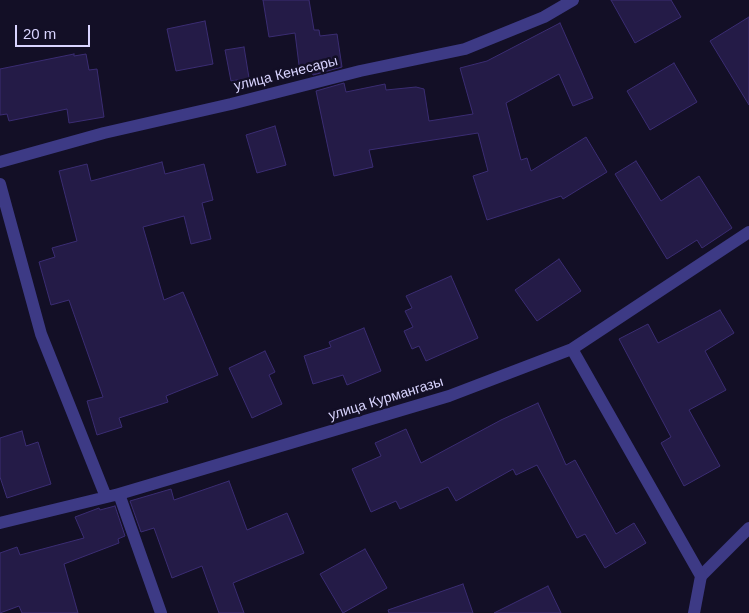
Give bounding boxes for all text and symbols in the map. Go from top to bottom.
scale bar [18,15,92,47]
text: 20 m [23,25,56,42]
street label: улица Кенесары [232,53,340,95]
street label: улица Курмангазы [327,374,445,424]

